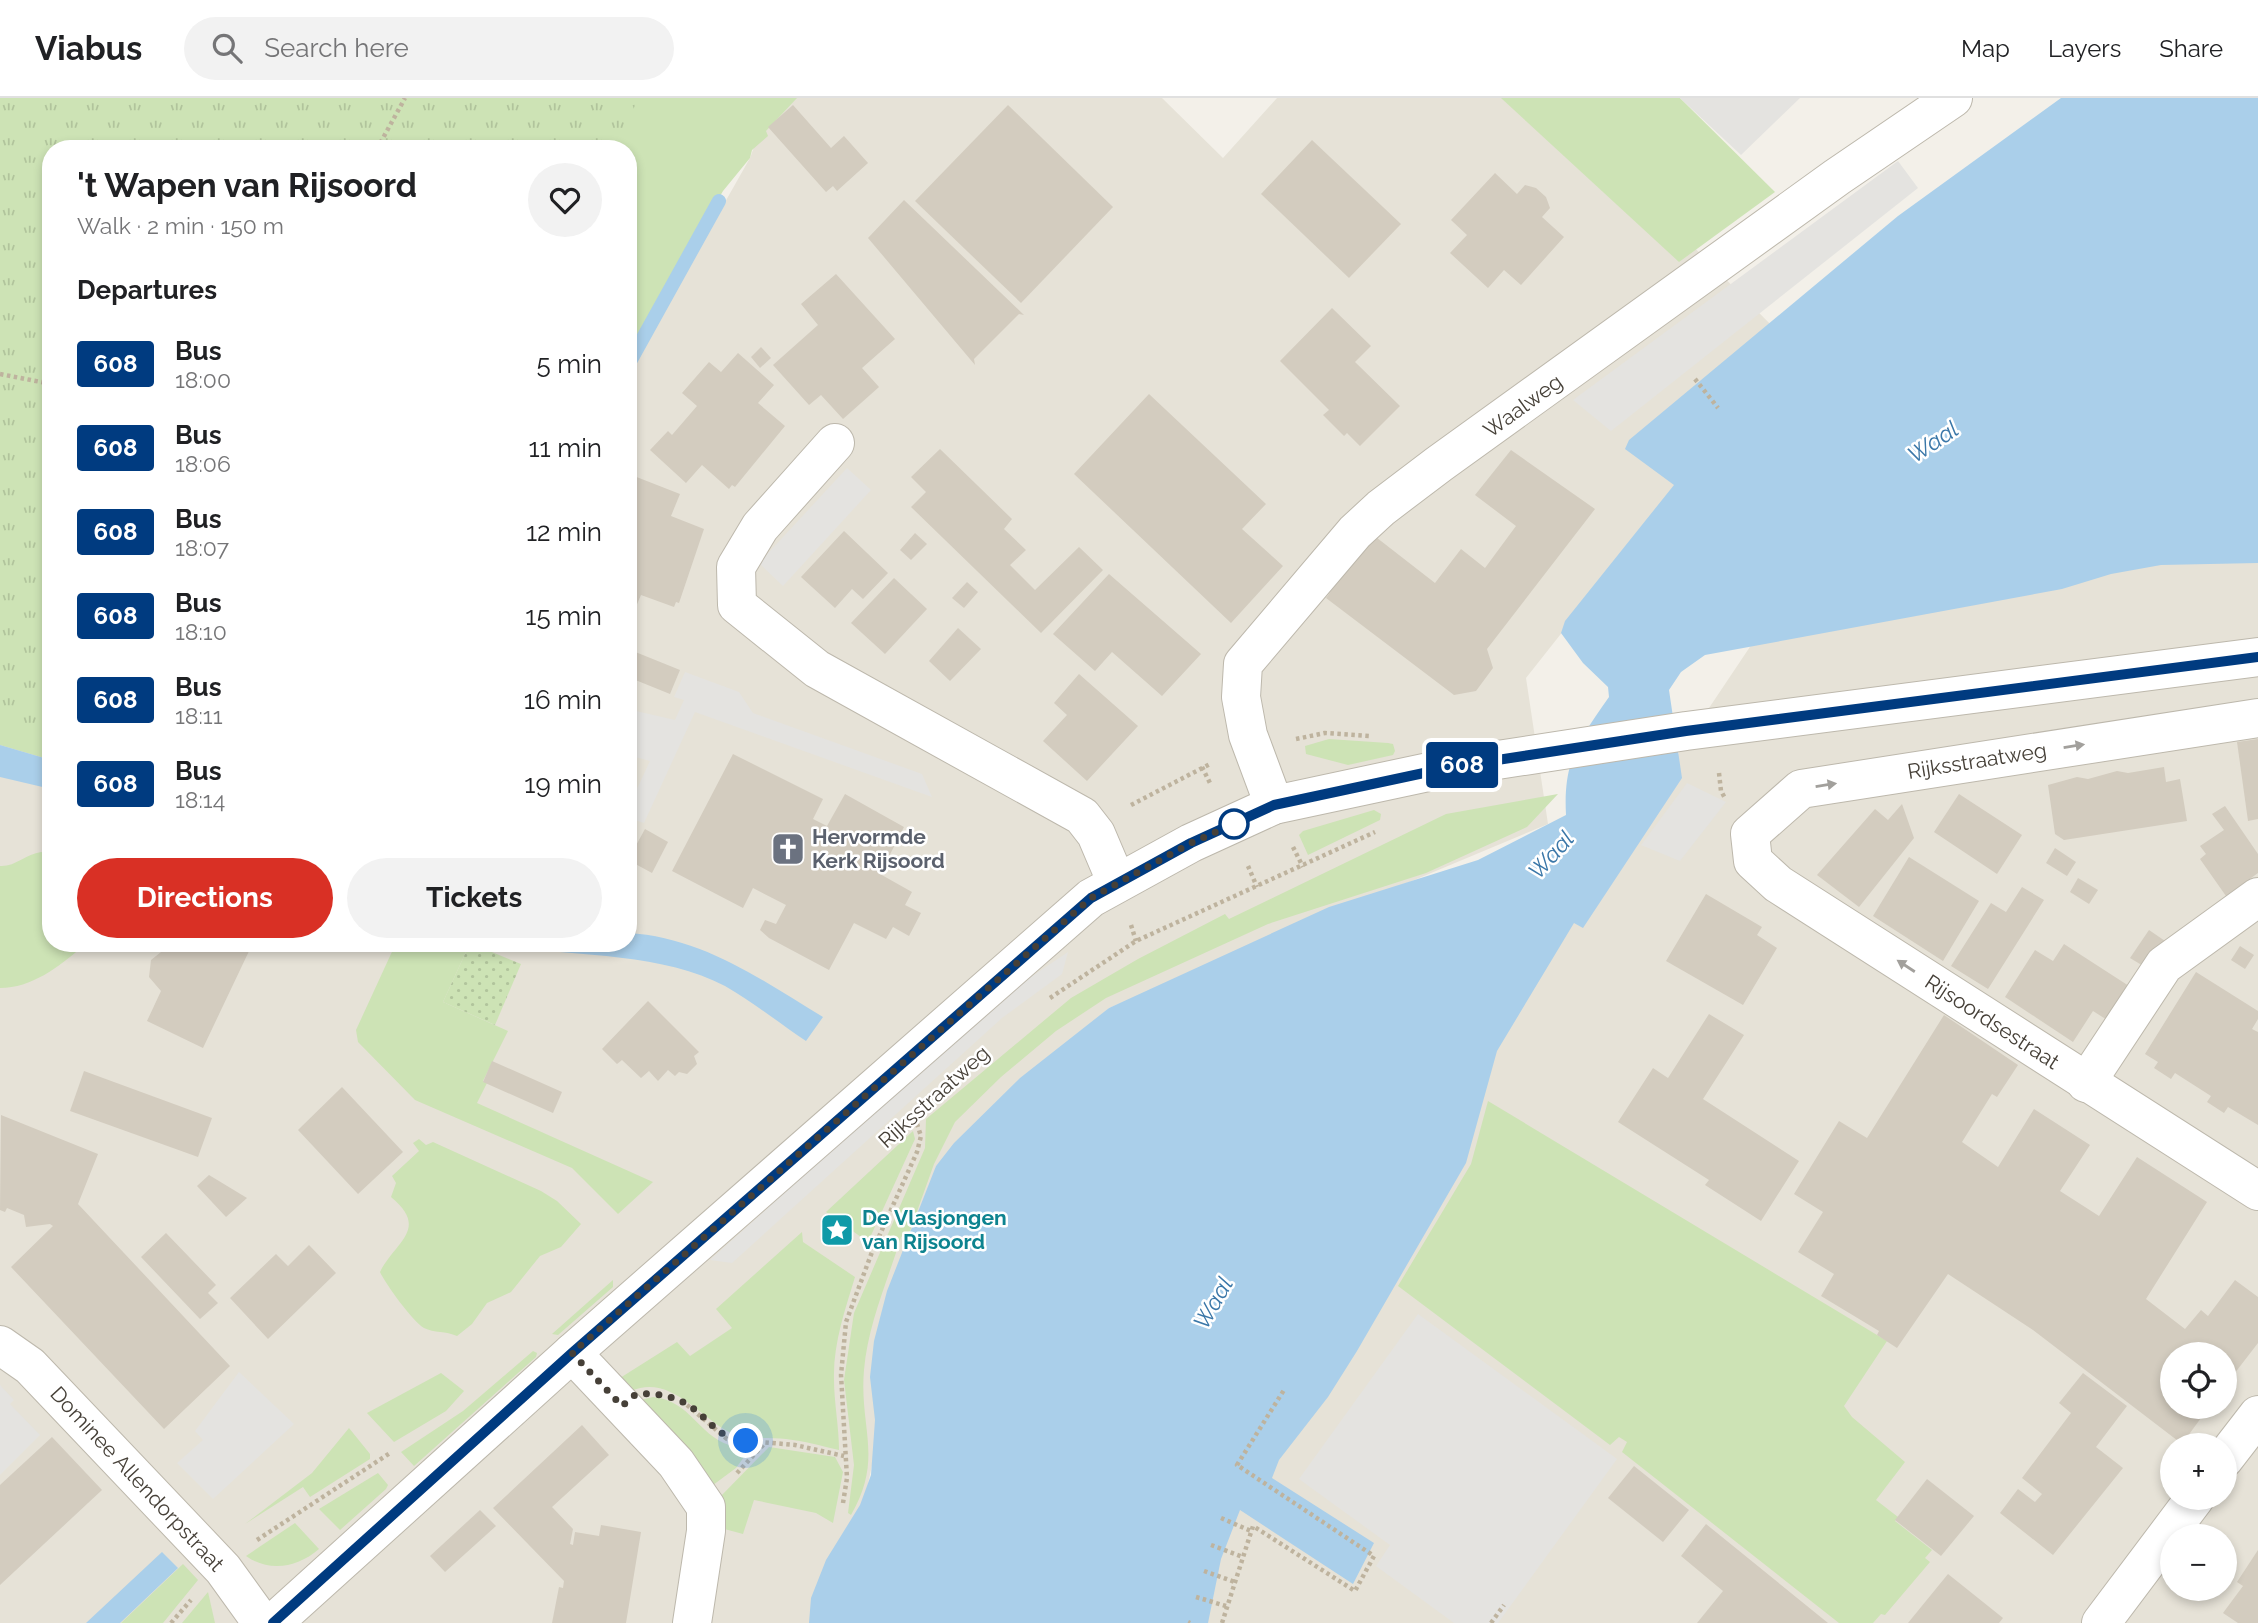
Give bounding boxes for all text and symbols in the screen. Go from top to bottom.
search box [184,17,674,80]
text: Viabus [35,29,142,68]
icon: search [208,29,246,67]
text: Search here [264,33,409,63]
text: Map [1961,34,2010,63]
text: Layers [2048,34,2121,63]
text: Share [2159,34,2223,63]
button: heart [528,163,602,237]
text: 't Wapen van Rijsoord [77,166,417,205]
text: Walk · 2 min · 150 m [77,212,284,239]
text: Departures [77,275,217,305]
text: Bus [175,336,222,366]
text: 608 [94,349,137,378]
text: 5 min [536,349,602,379]
text: 18:00 [175,366,231,393]
street label: Waalweg [1479,369,1567,442]
water label: Waal [1902,415,1963,468]
text: Bus [175,420,222,450]
text: 608 [94,433,137,462]
text: 11 min [528,433,602,463]
text: 18:06 [175,450,231,477]
text: Bus [175,504,222,534]
text: 608 [94,517,137,546]
text: 12 min [526,517,602,547]
text: 18:07 [175,534,229,561]
text: Bus [175,588,222,618]
text: 608 [94,601,137,630]
text: 15 min [525,601,602,631]
text: 18:10 [175,618,227,645]
text: Bus [175,672,222,702]
text: 608 [94,685,137,714]
text: 16 min [524,685,602,715]
text: 18:11 [175,702,223,729]
street label: Rijksstraatweg [1906,737,2048,784]
one-way arrow [2064,740,2086,751]
line badge: 608 [1422,742,1502,788]
text: 608 [1440,750,1484,779]
text: Bus [175,756,222,786]
text: 608 [94,769,137,798]
text: 19 min [524,769,602,799]
one-way arrow [1815,779,1837,790]
text: 18:14 [175,786,225,813]
unlabelled marker [1219,809,1249,839]
place label: Hervormde Kerk Rijsoord [812,824,945,873]
water label: Waal [1522,825,1579,884]
church icon: Hervormde Kerk Rijsoord [769,830,807,868]
button: Directions [77,858,333,938]
button: Tickets [347,858,602,938]
one-way arrow [1896,960,1915,973]
street label: Rijsoordsestraat [1920,969,2064,1074]
street label: Rijksstraatweg [873,1040,994,1153]
place label: De Vlasjongen van Rijsoord [862,1205,1007,1254]
place icon: De Vlasjongen van Rijsoord [818,1211,856,1249]
water label: Waal [1187,1272,1238,1333]
map controls [2160,1342,2237,1601]
button: locate [2160,1342,2237,1419]
street label: Dominee Allendorpstraat [45,1381,230,1576]
your location [728,1423,763,1458]
button: + [2160,1433,2237,1510]
button: − [2160,1524,2237,1601]

